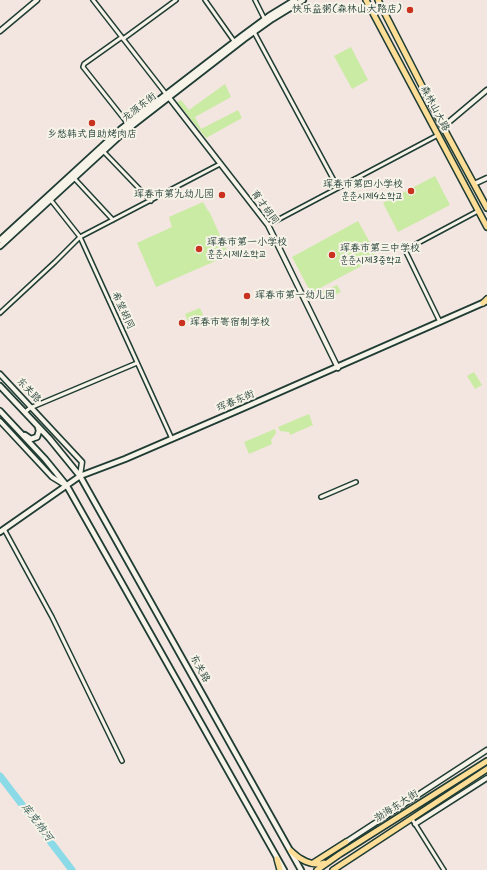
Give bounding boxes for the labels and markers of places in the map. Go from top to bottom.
place label: 快乐益粥(森林山大路店) [292,4,402,16]
marker: 快乐益粥(森林山大路店) [405,5,415,15]
marker: 乡愁韩式自助烤肉店 [87,118,97,128]
place label: 乡愁韩式自助烤肉店 [47,129,137,141]
place label: 珲春市第四小学校 훈춘시제4소학교 [323,179,403,202]
marker: 珲春市第四小学校 훈춘시제4소학교 [406,186,416,196]
place label: 珲春市第九幼儿园 [134,189,214,201]
marker: 珲春市第九幼儿园 [217,190,227,200]
place label: 珲春市第一小学校 훈춘시제1소학교 [207,237,287,260]
place label: 珲春市第三中学校 훈춘시제3중학교 [340,243,420,266]
marker: 珲春市第一小学校 훈춘시제1소학교 [194,244,204,254]
marker: 珲春市第三中学校 훈춘시제3중학교 [327,250,337,260]
place label: 珲春市第一幼儿园 [255,290,335,302]
marker: 珲春市第一幼儿园 [242,291,252,301]
place label: 珲春市寄宿制学校 [190,317,270,329]
marker: 珲春市寄宿制学校 [177,318,187,328]

